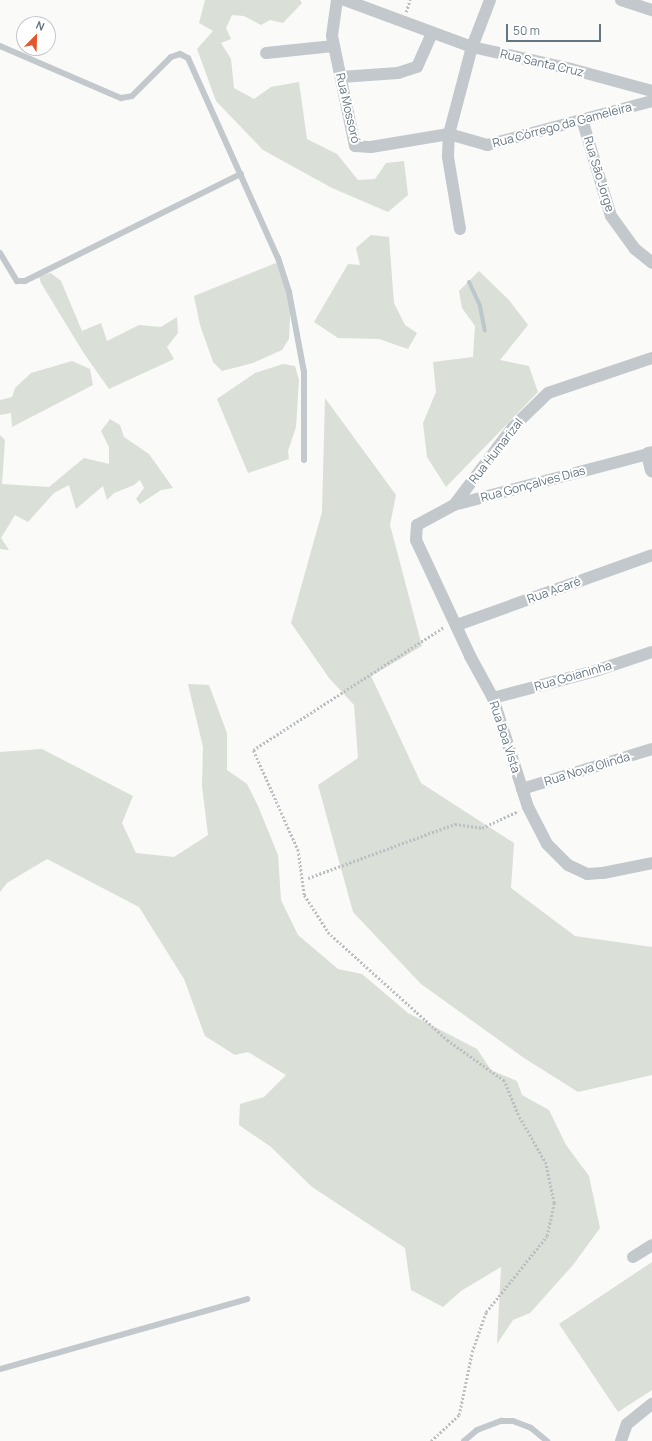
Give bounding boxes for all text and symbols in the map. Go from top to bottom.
north arrow [16,16,56,56]
scale bar [508,16,603,42]
text: N [34,17,47,34]
text: 50 m [513,22,540,39]
street label: Rua Santa Cruz [499,46,585,80]
street label: Rua Mossoró [333,71,363,145]
street label: Rua Córrego da Gameleira [491,99,633,151]
street label: Rua São Jorge [581,135,617,213]
street label: Rua Humarizal [466,416,526,486]
street label: Rua Gonçalves Dias [479,463,587,505]
street label: Rua Acaré [525,574,583,606]
street label: Rua Goianinha [533,658,613,694]
street label: Rua Boa Vista [487,699,523,775]
street label: Rua Nova Olinda [542,749,632,789]

